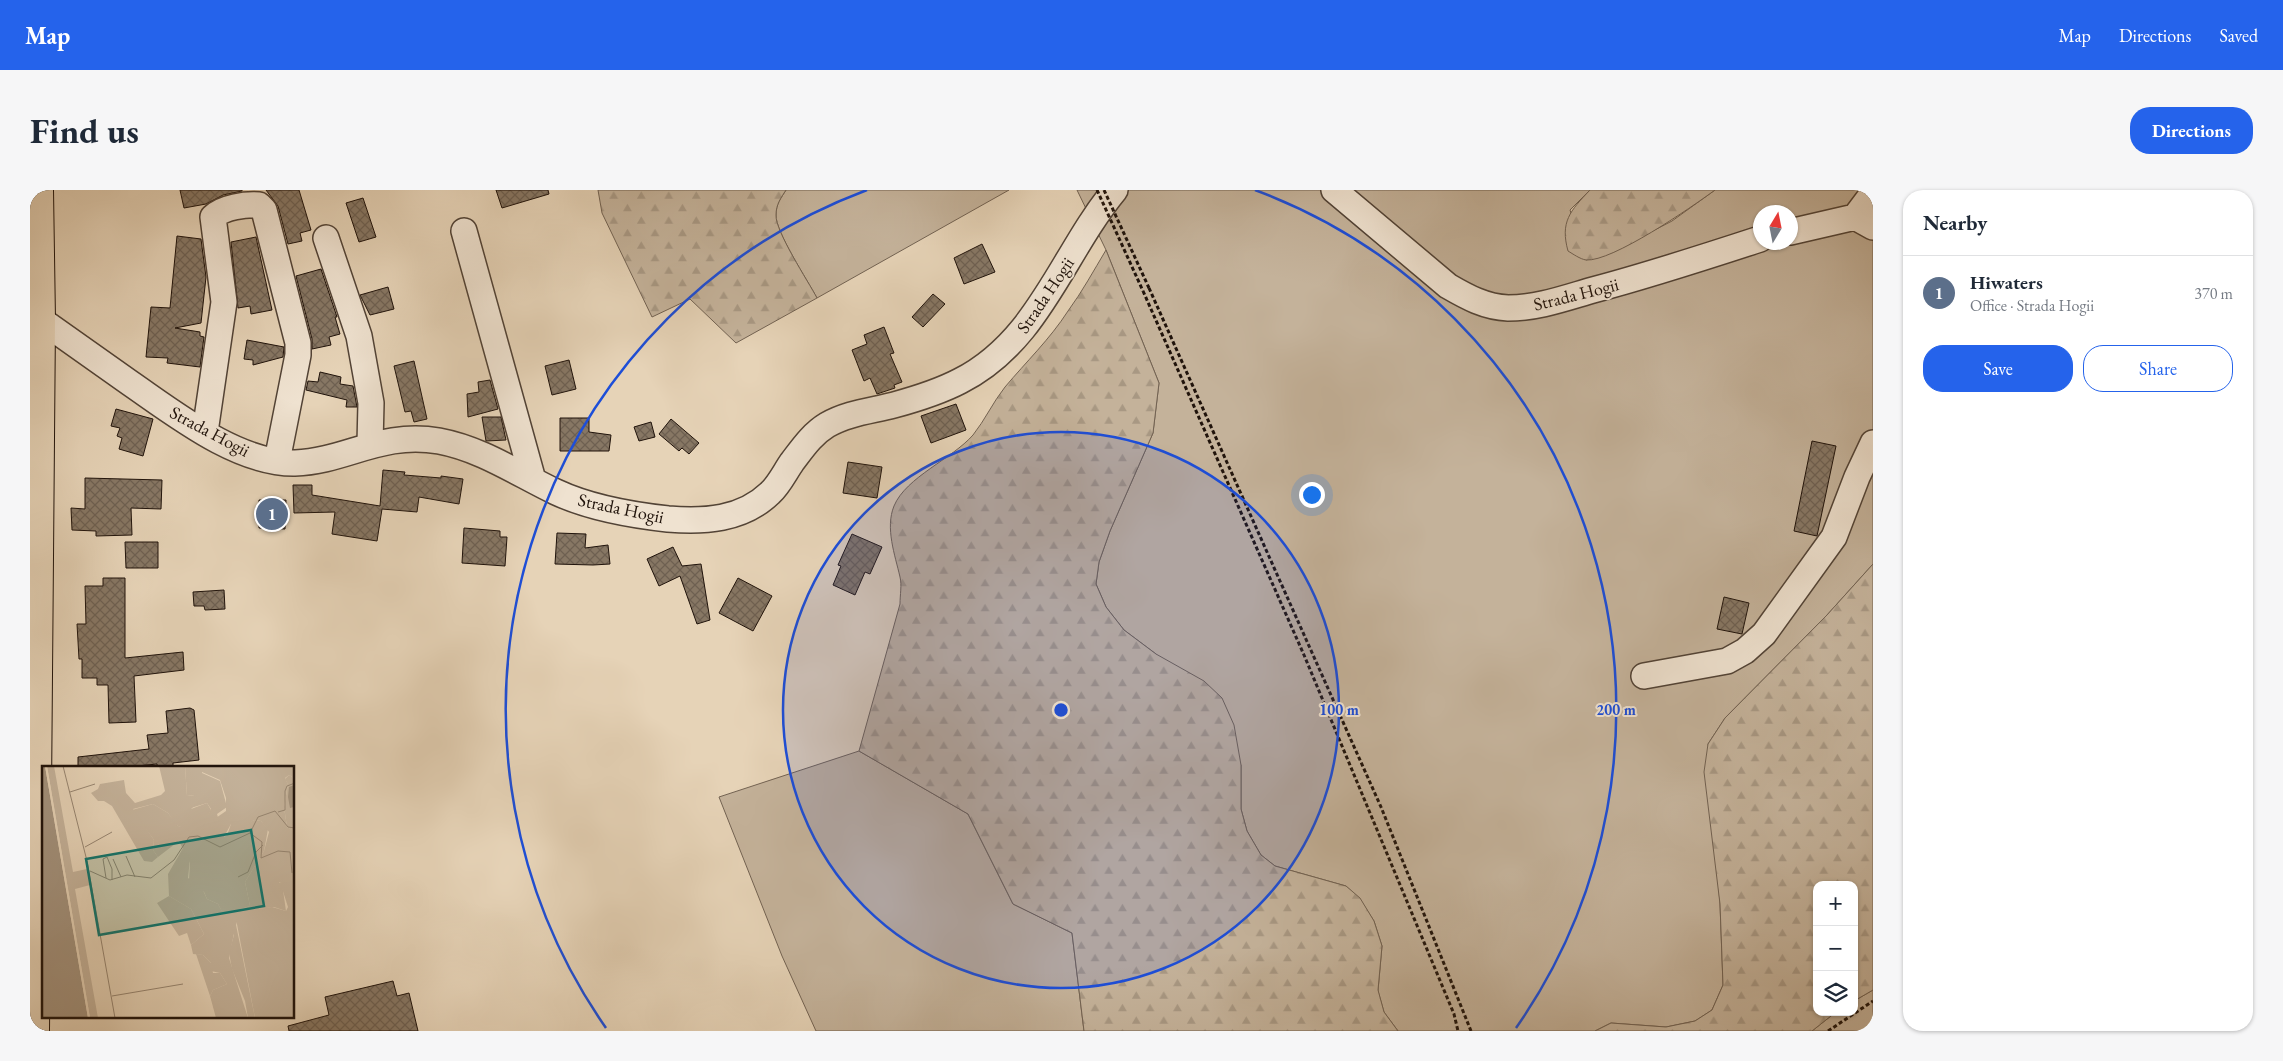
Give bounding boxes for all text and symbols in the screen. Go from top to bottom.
text: Map [25,20,70,51]
text: Map [2059,24,2091,47]
text: Directions [2119,24,2191,47]
text: Saved [2219,24,2258,47]
button: Directions [2130,107,2253,154]
text: Find us [30,108,139,153]
north arrow [1753,205,1798,250]
text: Nearby [1923,209,1987,236]
street label: Strada Hogii [1011,252,1079,338]
text: Hiwaters [1970,270,2043,295]
street label: Strada Hogii [1531,272,1622,316]
text: 1 [1935,283,1943,304]
text: 370 m [2194,283,2233,304]
text: Office · Strada Hogii [1970,295,2094,316]
button: Save [1923,345,2073,392]
button: Share [2083,345,2233,392]
street label: Strada Hogii [166,400,254,462]
your location [1299,482,1325,508]
street label: Strada Hogii [576,488,667,528]
pin: 1 [256,495,288,533]
text: 100 m [1319,700,1359,719]
text: 200 m [1596,700,1636,719]
centre of rings [1052,701,1070,719]
inset map [42,766,295,1018]
map controls [1813,881,1858,1016]
button: + [1813,881,1858,926]
button: − [1813,926,1858,971]
button: layers [1813,971,1858,1016]

